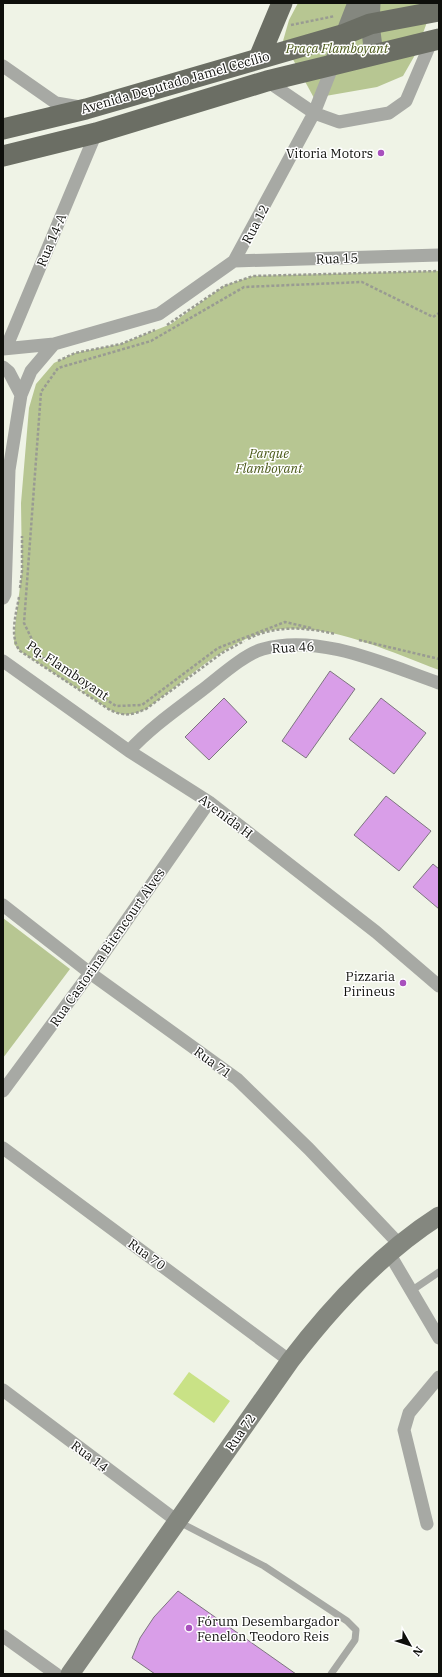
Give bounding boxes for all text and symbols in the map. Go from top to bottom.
park label: Praça Flamboyant [285,40,389,57]
street label: Avenida Deputado Jamel Cecílio [79,47,271,118]
place label: Vitoria Motors [286,145,373,162]
marker: Vitoria Motors [376,148,386,158]
street label: Rua 12 [238,202,273,247]
street label: Rua 14-A [33,211,70,269]
street label: Rua 15 [316,249,359,268]
park label: Parque Flamboyant [234,445,303,477]
street label: Pq. Flamboyant [23,637,112,704]
street label: Rua 46 [271,638,315,657]
street label: Avenida H [195,791,256,842]
street label: Rua Castorina Bitencourt Alves [46,865,169,1030]
place label: Pizzaria Pirineus [343,968,395,1000]
marker: Pizzaria Pirineus [398,978,408,988]
street label: Rua 71 [191,1043,235,1082]
street label: Rua 70 [125,1235,169,1274]
street label: Rua 72 [221,1410,260,1455]
street label: Rua 14 [68,1437,112,1476]
place label: Fórum Desembargador Fenelon Teodoro Reis [197,1613,339,1645]
marker: Fórum Desembargador Fenelon Teodoro Reis [184,1623,194,1633]
north arrow [390,1625,430,1665]
text: N [409,1644,426,1659]

